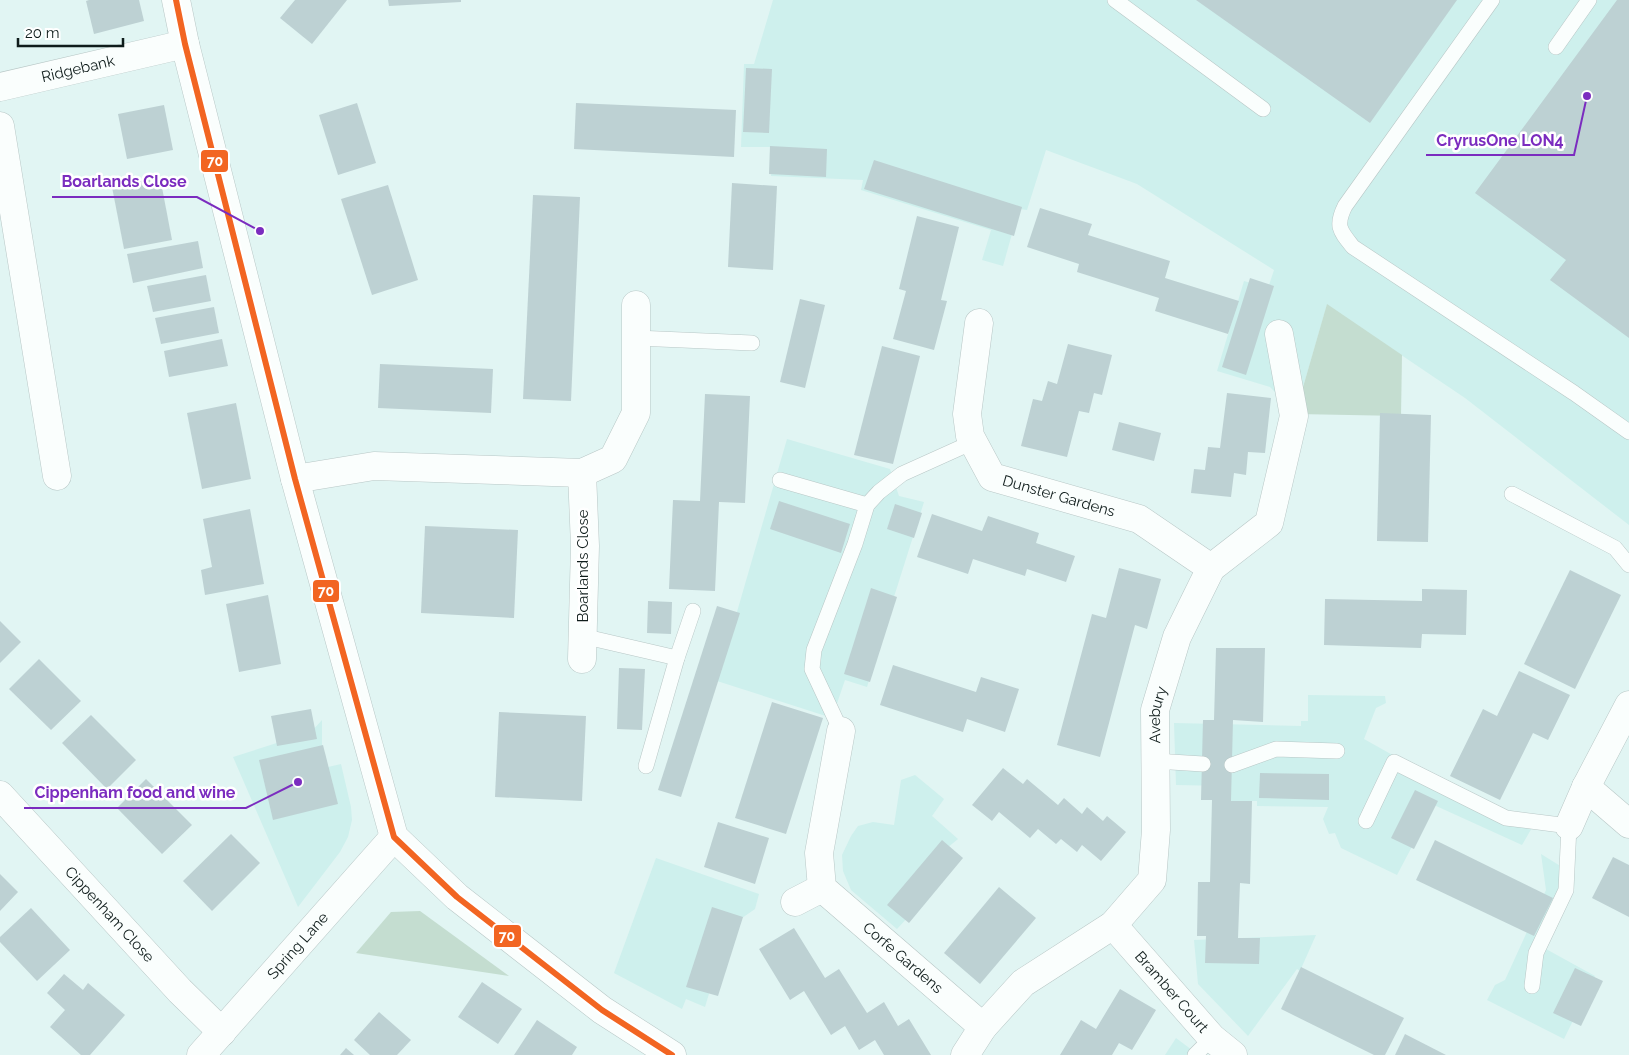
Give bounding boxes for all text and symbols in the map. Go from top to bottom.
scale bar [18,15,122,47]
text: 20 m [25,24,60,42]
street label: Ridgebank [40,52,116,86]
callout: CryrusOne LON4 [1426,124,1574,155]
text: CryrusOne LON4 [1436,131,1564,150]
line badge: 70 [200,149,229,173]
text: 70 [207,153,223,169]
callout: Boarlands Close [52,166,197,197]
text: Boarlands Close [61,172,187,191]
street label: Dunster Gardens [1000,471,1117,521]
street label: Boarlands Close [574,509,592,623]
line badge: 70 [312,579,340,603]
text: 70 [318,583,334,599]
street label: Avebury [1146,684,1171,744]
callout: Cippenham food and wine [24,777,246,808]
text: Cippenham food and wine [35,783,236,802]
street label: Cippenham Close [61,863,158,966]
street label: Spring Lane [263,908,332,983]
street label: Corfe Gardens [859,918,947,997]
line badge: 70 [493,924,522,948]
text: 70 [499,928,515,944]
street label: Bramber Court [1131,947,1212,1036]

